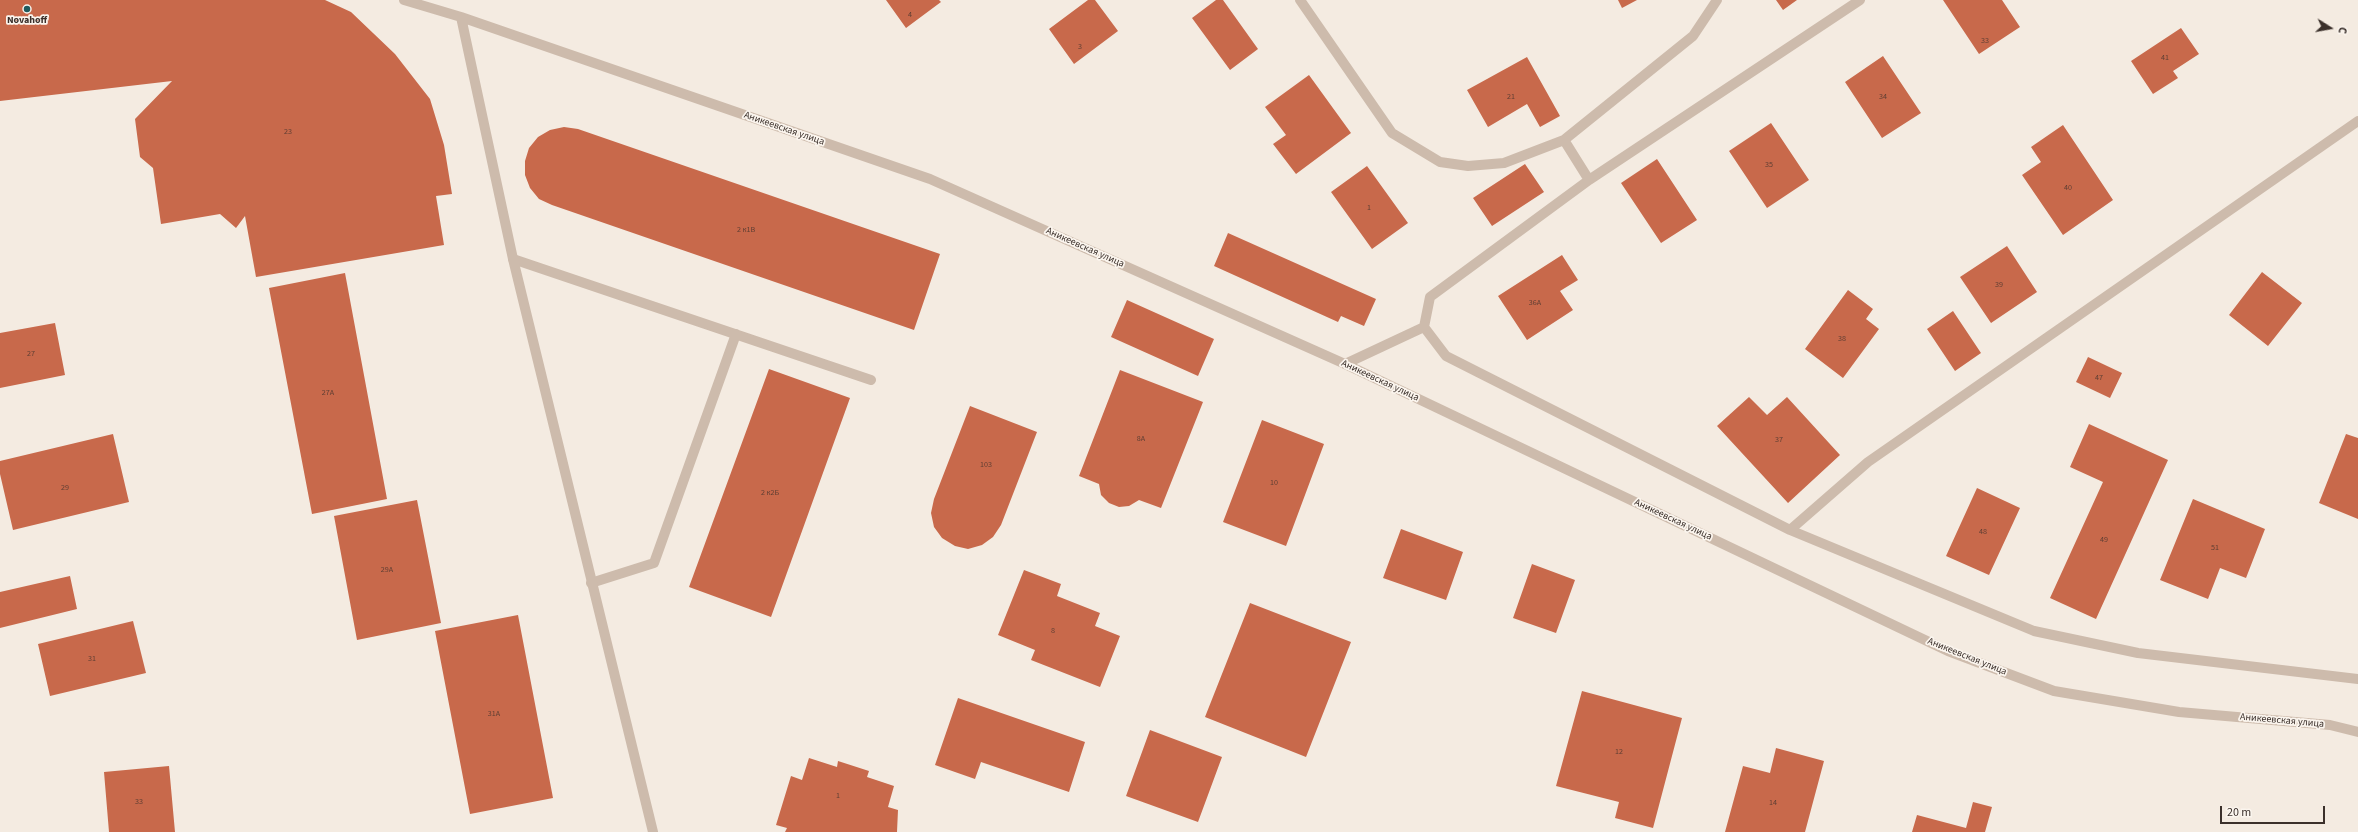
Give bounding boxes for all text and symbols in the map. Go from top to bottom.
marker: Novahoff [22,4,32,14]
north arrow [2310,8,2350,48]
house number: 4 [908,10,912,20]
place label: Novahoff [7,15,47,27]
text: С [2334,26,2350,35]
house number: 33 [1981,36,1989,46]
house number: 3 [1078,42,1082,52]
house number: 41 [2161,53,2169,63]
house number: 21 [1507,92,1515,102]
house number: 34 [1879,92,1887,102]
street label: Аникеевская улица [742,110,826,148]
house number: 23 [284,127,292,137]
house number: 35 [1765,160,1773,170]
house number: 40 [2064,183,2072,193]
house number: 1 [1367,203,1371,213]
house number: 2 к1В [737,225,755,235]
street label: Аникеевская улица [1044,225,1126,271]
house number: 39 [1995,280,2003,290]
house number: 36А [1529,298,1541,308]
house number: 38 [1838,334,1846,344]
house number: 27 [27,349,35,359]
street label: Аникеевская улица [1339,358,1421,404]
house number: 47 [2095,373,2103,383]
house number: 27А [322,388,334,398]
house number: 8А [1137,434,1145,444]
house number: 37 [1775,435,1783,445]
house number: 103 [980,460,992,470]
house number: 10 [1270,478,1278,488]
house number: 29 [61,483,69,493]
house number: 2 к2Б [761,488,779,498]
street label: Аникеевская улица [1632,497,1714,543]
house number: 48 [1979,527,1987,537]
house number: 49 [2100,535,2108,545]
house number: 51 [2211,543,2219,553]
house number: 29А [381,565,393,575]
house number: 8 [1051,626,1055,636]
street label: Аникеевская улица [1926,636,2008,678]
house number: 31 [88,654,96,664]
house number: 31А [488,709,500,719]
street label: Аникеевская улица [2239,711,2325,731]
house number: 12 [1615,747,1623,757]
house number: 1 [836,791,840,801]
house number: 33 [135,797,143,807]
house number: 14 [1769,798,1777,808]
scale bar [2222,798,2327,824]
text: 20 m [2227,804,2251,821]

